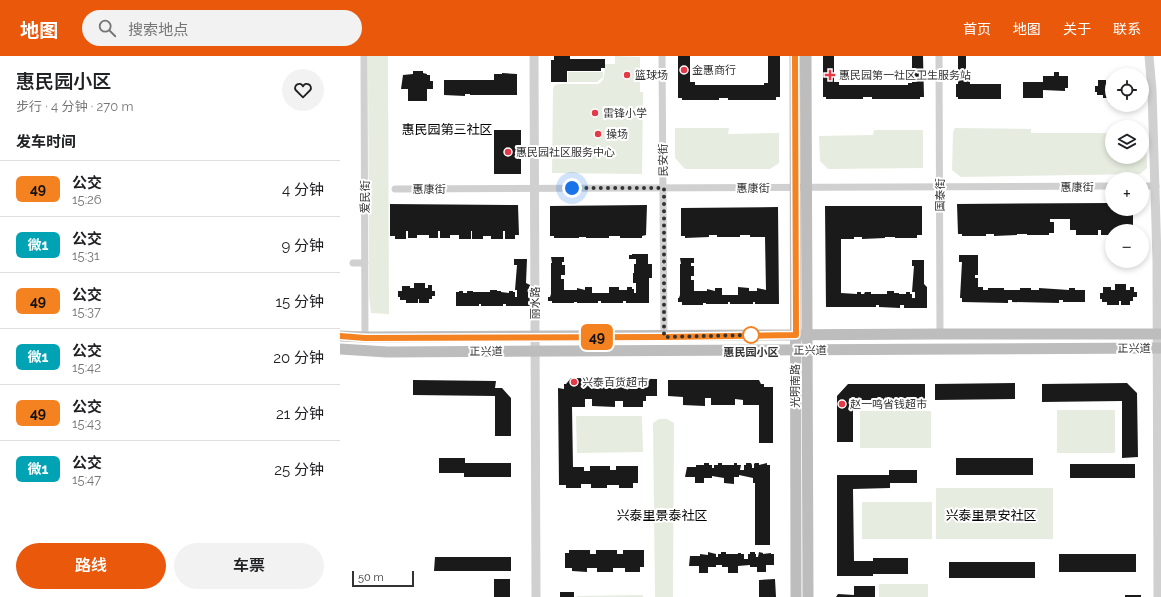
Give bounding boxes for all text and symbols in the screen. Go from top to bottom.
search box [82,10,362,46]
icon: search [96,17,118,39]
text: 地图 [20,19,58,41]
text: 搜索地点 [128,21,188,39]
text: 首页 [963,21,991,37]
text: 地图 [1013,21,1041,37]
text: 关于 [1063,21,1091,37]
text: 联系 [1113,21,1141,37]
place label: 金惠商行 [692,64,736,77]
marker: 金惠商行 [679,65,689,75]
map controls [1105,68,1149,268]
button: locate [1105,68,1149,112]
button: heart [282,69,324,111]
place label: 篮球场 [635,69,668,82]
marker: 惠民园第一社区卫生服务站 [824,69,836,81]
place label: 惠民园第一社区卫生服务站 [839,69,971,82]
text: 惠民园小区 [16,70,111,92]
marker: 篮球场 [622,70,632,80]
text: 步行 · 4 分钟 · 270 m [16,99,133,114]
place label: 雷锋小学 [603,107,647,120]
marker: 雷锋小学 [590,108,600,118]
button: layers [1105,120,1149,164]
district label: 惠民园第三社区 [401,122,493,137]
place label: 操场 [606,128,628,141]
marker: 操场 [593,129,603,139]
text: 发车时间 [16,133,76,151]
street label: 民安街 [657,143,670,177]
place label: 惠民园社区服务中心 [516,146,615,159]
marker: 惠民园社区服务中心 [503,147,513,157]
button: + [1105,172,1149,216]
text: 公交 [72,174,102,192]
your location [562,178,582,198]
street label: 国泰街 [934,179,947,212]
text: 49 [30,181,46,197]
text: 4 分钟 [282,181,324,199]
street label: 爱民街 [359,181,372,214]
street label: 惠康街 [1061,181,1094,194]
street label: 惠康街 [737,182,770,195]
street label: 惠康街 [413,183,446,196]
text: 15:26 [72,192,102,207]
button: − [1105,224,1149,268]
text: 公交 [72,230,102,248]
text: 微1 [28,237,48,253]
text: 9 分钟 [281,237,324,255]
text: 15:31 [72,248,100,263]
text: 公交 [72,286,102,304]
street label: 丽水路 [529,287,542,320]
text: 49 [30,293,46,309]
text: 15 分钟 [276,293,324,311]
text: 15:37 [72,304,101,319]
line badge: 49 [579,324,615,350]
marker: 惠民园小区 [742,326,760,344]
text: 49 [589,329,605,345]
text: 公交 [72,342,102,360]
street label: 正兴道 [1118,342,1151,355]
street label: 正兴道 [794,344,827,357]
street label: 正兴道 [470,345,503,358]
place label: 惠民园小区 [724,346,779,359]
text: 微1 [28,349,48,365]
text: 20 分钟 [273,349,324,367]
text: 15:42 [72,360,101,375]
street label: 光明南路 [789,364,802,408]
place label: 兴泰百货超市 [582,376,648,389]
marker: 兴泰百货超市 [569,377,579,387]
text: 公交 [72,398,102,416]
place label: 赵一鸣省钱超市 [850,398,927,411]
marker: 赵一鸣省钱超市 [837,399,847,409]
text: 49 [30,405,46,421]
text: 21 分钟 [276,405,324,423]
text: 15:43 [72,416,101,431]
text: 公交 [72,454,102,472]
text: 微1 [28,461,48,477]
text: 25 分钟 [274,461,324,479]
text: 15:47 [72,472,101,487]
district label: 兴泰里景泰社区 [616,508,708,523]
district label: 兴泰里景安社区 [945,508,1037,523]
button: 路线 [16,543,166,589]
button: 车票 [174,543,324,589]
scale bar [352,569,414,588]
text: 50 m [358,571,384,584]

